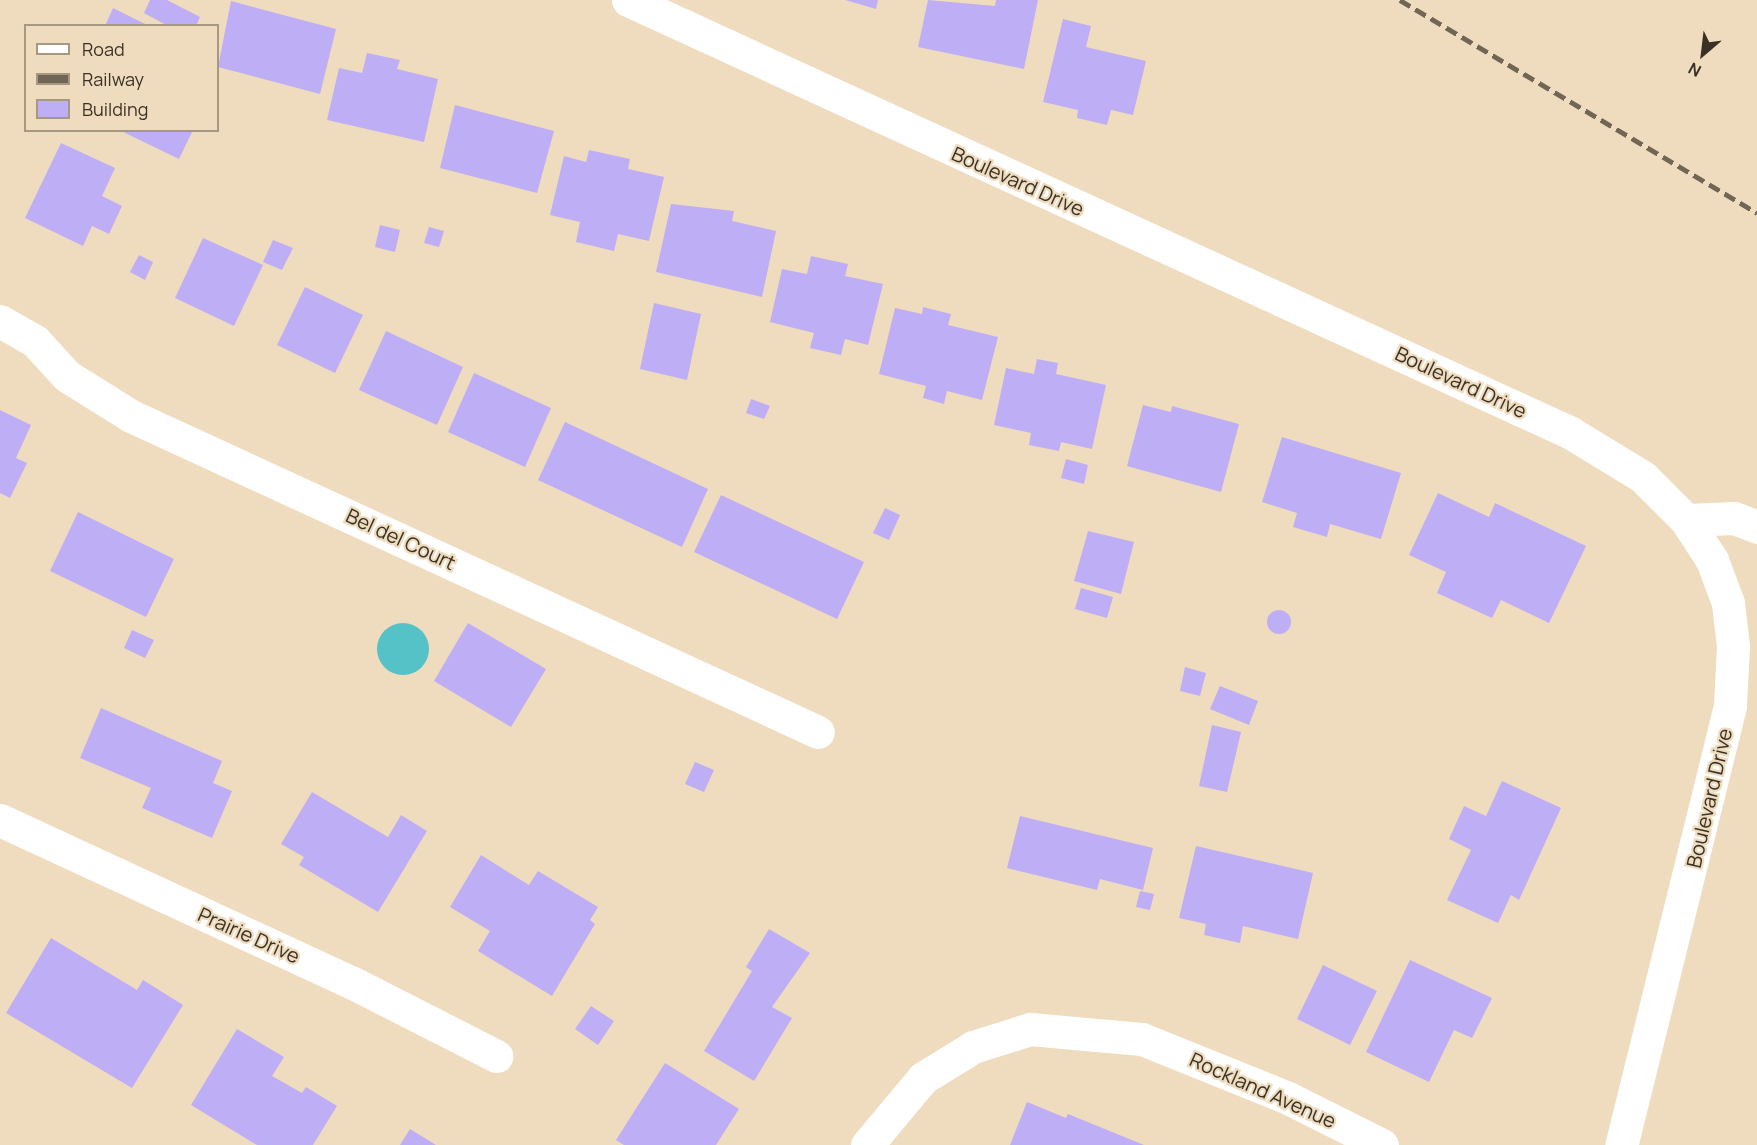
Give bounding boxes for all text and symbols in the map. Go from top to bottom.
legend [24,24,219,132]
north arrow [1673,24,1733,84]
text: Road [82,37,125,61]
text: N [1684,57,1705,82]
text: Railway [82,67,144,91]
text: Building [82,97,148,121]
street label: Boulevard Drive [948,141,1088,221]
street label: Boulevard Drive [1391,341,1531,423]
street label: Bel del Court [342,503,460,575]
street label: Boulevard Drive [1681,726,1737,870]
street label: Prairie Drive [194,902,304,968]
street label: Rockland Avenue [1186,1047,1340,1133]

